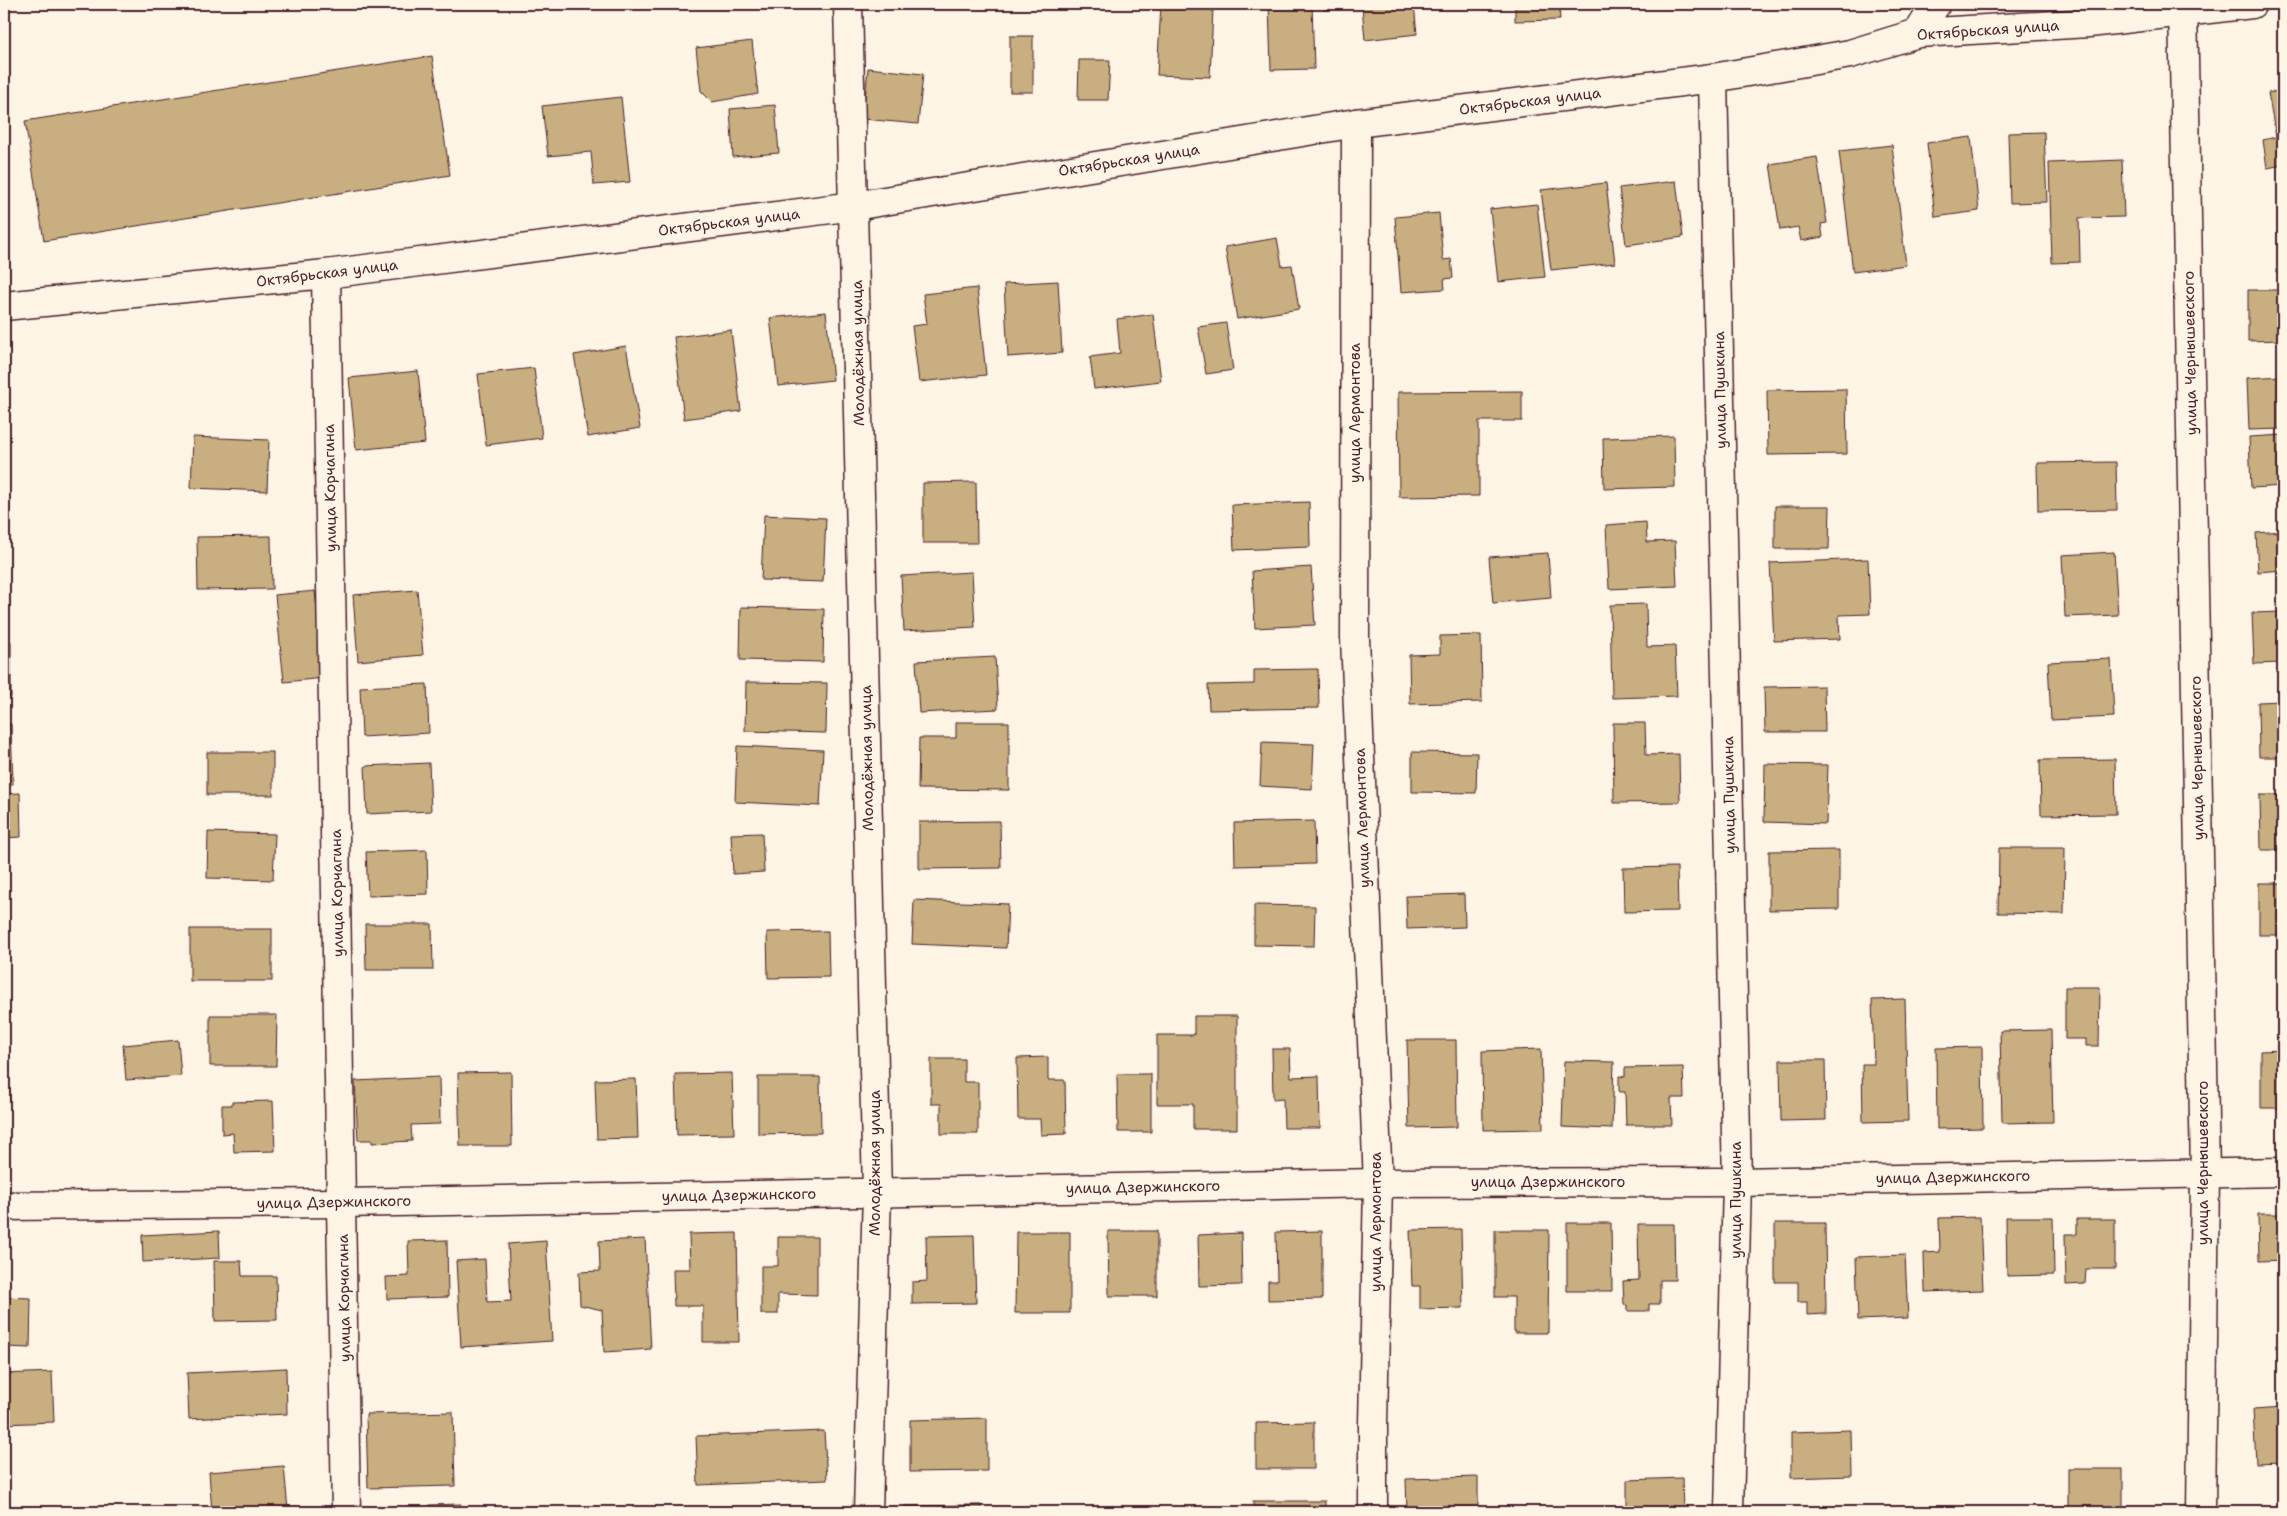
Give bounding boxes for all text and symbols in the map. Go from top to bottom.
street label: Октябрьская улица [1916,15,2061,45]
street label: Октябрьская улица [1458,82,1603,120]
street label: Октябрьская улица [1057,139,1202,181]
street label: Октябрьская улица [657,203,802,241]
street label: Октябрьская улица [255,254,400,292]
street label: улица Чернышевского [2179,271,2201,435]
street label: Молодёжная улица [847,279,869,426]
street label: улица Пушкина [1709,330,1731,449]
street label: улица Лермонтова [1345,342,1365,483]
street label: улица Корчагина [319,423,341,552]
street label: улица Чернышевского [2186,676,2208,840]
street label: Молодёжная улица [856,684,878,831]
street label: улица Пушкина [1718,735,1740,854]
street label: улица Лермонтова [1350,747,1374,888]
street label: улица Корчагина [326,828,348,957]
street label: улица Чернышевского [2193,1081,2213,1245]
street label: Молодёжная улица [865,1089,885,1236]
street label: улица Пушкина [1726,1140,1746,1259]
street label: улица Лермонтова [1366,1151,1386,1292]
street label: улица Дзержинского [1875,1166,2031,1188]
street label: улица Дзержинского [1471,1172,1625,1192]
street label: улица Дзержинского [1065,1176,1221,1198]
street label: улица Дзержинского [661,1184,817,1206]
street label: улица Дзержинского [256,1191,412,1213]
street label: улица Корчагина [333,1233,355,1362]

